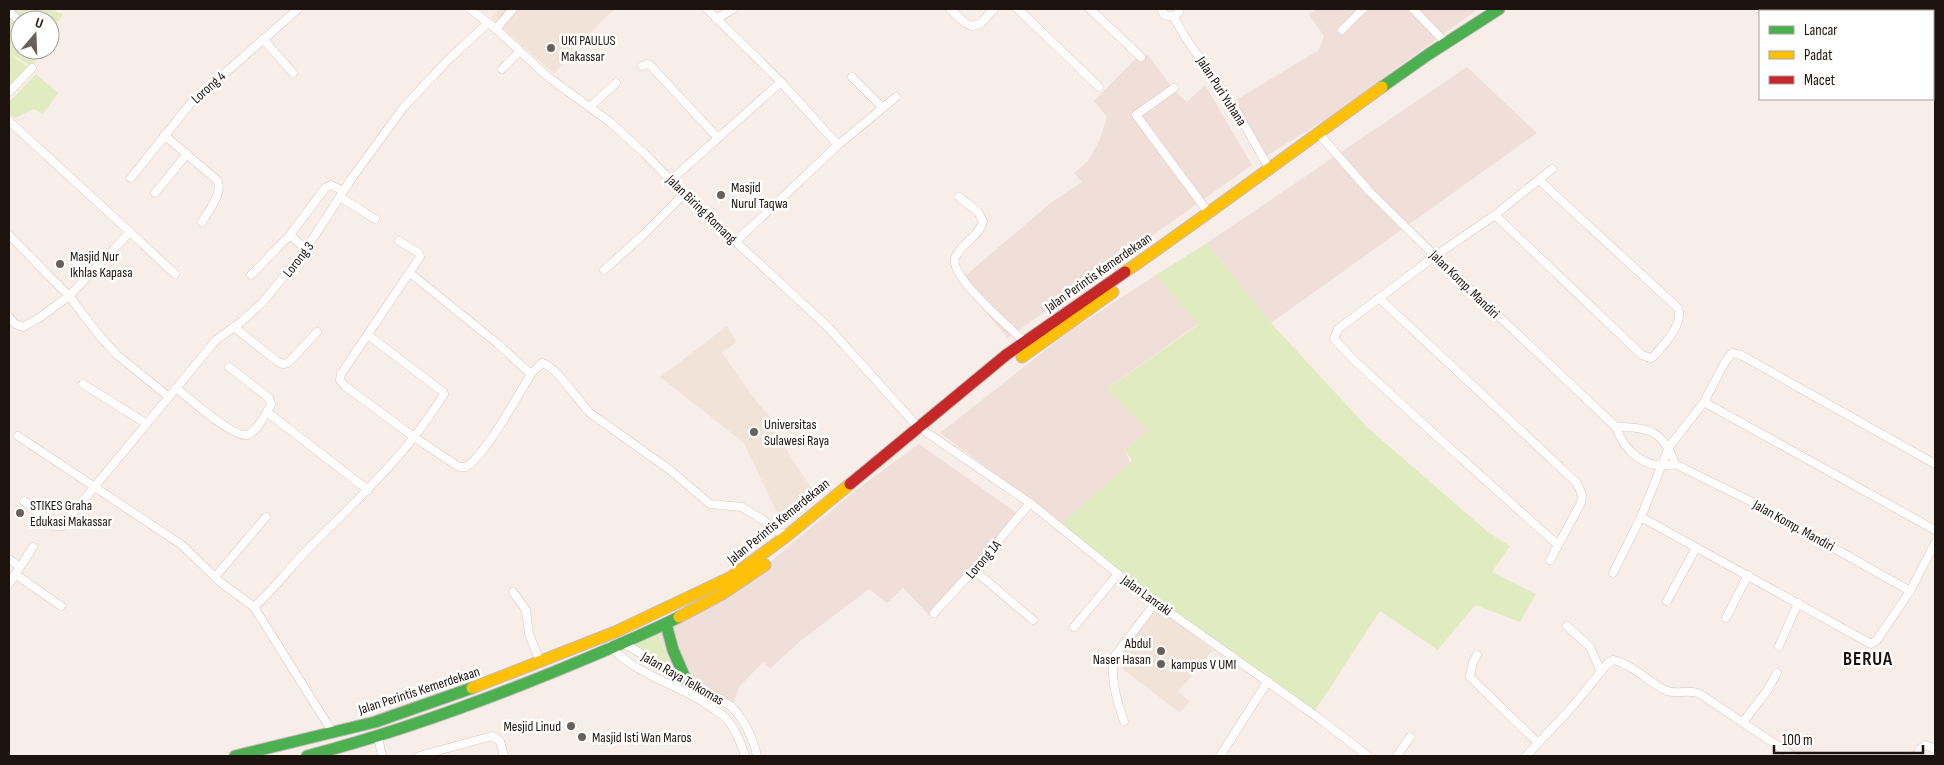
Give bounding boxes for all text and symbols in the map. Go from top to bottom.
north arrow [10,10,60,60]
legend [1759,10,1934,100]
text: U [33,14,45,32]
text: Lancar [1804,21,1838,40]
place label: UKI PAULUS Makassar [561,32,616,65]
marker: UKI PAULUS Makassar [545,42,557,54]
text: Padat [1804,46,1833,65]
street label: Jalan Puri Yuhana [1192,53,1250,129]
street label: Lorong 4 [188,68,229,107]
text: Macet [1804,71,1836,90]
street label: Jalan Biring Romang [662,171,741,248]
place label: Masjid Nurul Taqwa [731,179,788,212]
marker: Masjid Nurul Taqwa [715,189,727,201]
street label: Jalan Perintis Kemerdekaan [1041,229,1155,316]
street label: Lorong 3 [279,238,318,280]
street label: Jalan Komp. Mandiri [1425,246,1503,322]
place label: Masjid Nur Ikhlas Kapasa [70,248,133,281]
marker: Masjid Nur Ikhlas Kapasa [54,258,66,270]
place label: Universitas Sulawesi Raya [764,416,829,449]
marker: Universitas Sulawesi Raya [748,426,760,438]
street label: Jalan Perintis Kemerdekaan [723,475,833,568]
street label: Jalan Komp. Mandiri [1749,496,1838,555]
place label: STIKES Graha Edukasi Makassar [30,497,112,530]
marker: STIKES Graha Edukasi Makassar [14,507,26,519]
street label: Lorong 1A [962,536,1005,582]
street label: Jalan Lanraki [1117,571,1175,619]
place label: Abdul Naser Hasan [1093,635,1151,668]
marker: Abdul Naser Hasan [1155,645,1167,657]
street label: Jalan Raya Telkomas [638,648,727,709]
district label: BERUA [1843,648,1893,671]
place label: kampus V UMI [1171,656,1236,673]
marker: kampus V UMI [1155,658,1167,670]
street label: Jalan Perintis Kemerdekaan [355,663,482,718]
place label: Mesjid Linud [503,718,561,735]
marker: Mesjid Linud [565,720,577,732]
scale bar [1774,722,1923,754]
place label: Masjid Isti Wan Maros [592,729,692,746]
marker: Masjid Isti Wan Maros [576,731,588,743]
text: 100 m [1782,731,1813,750]

